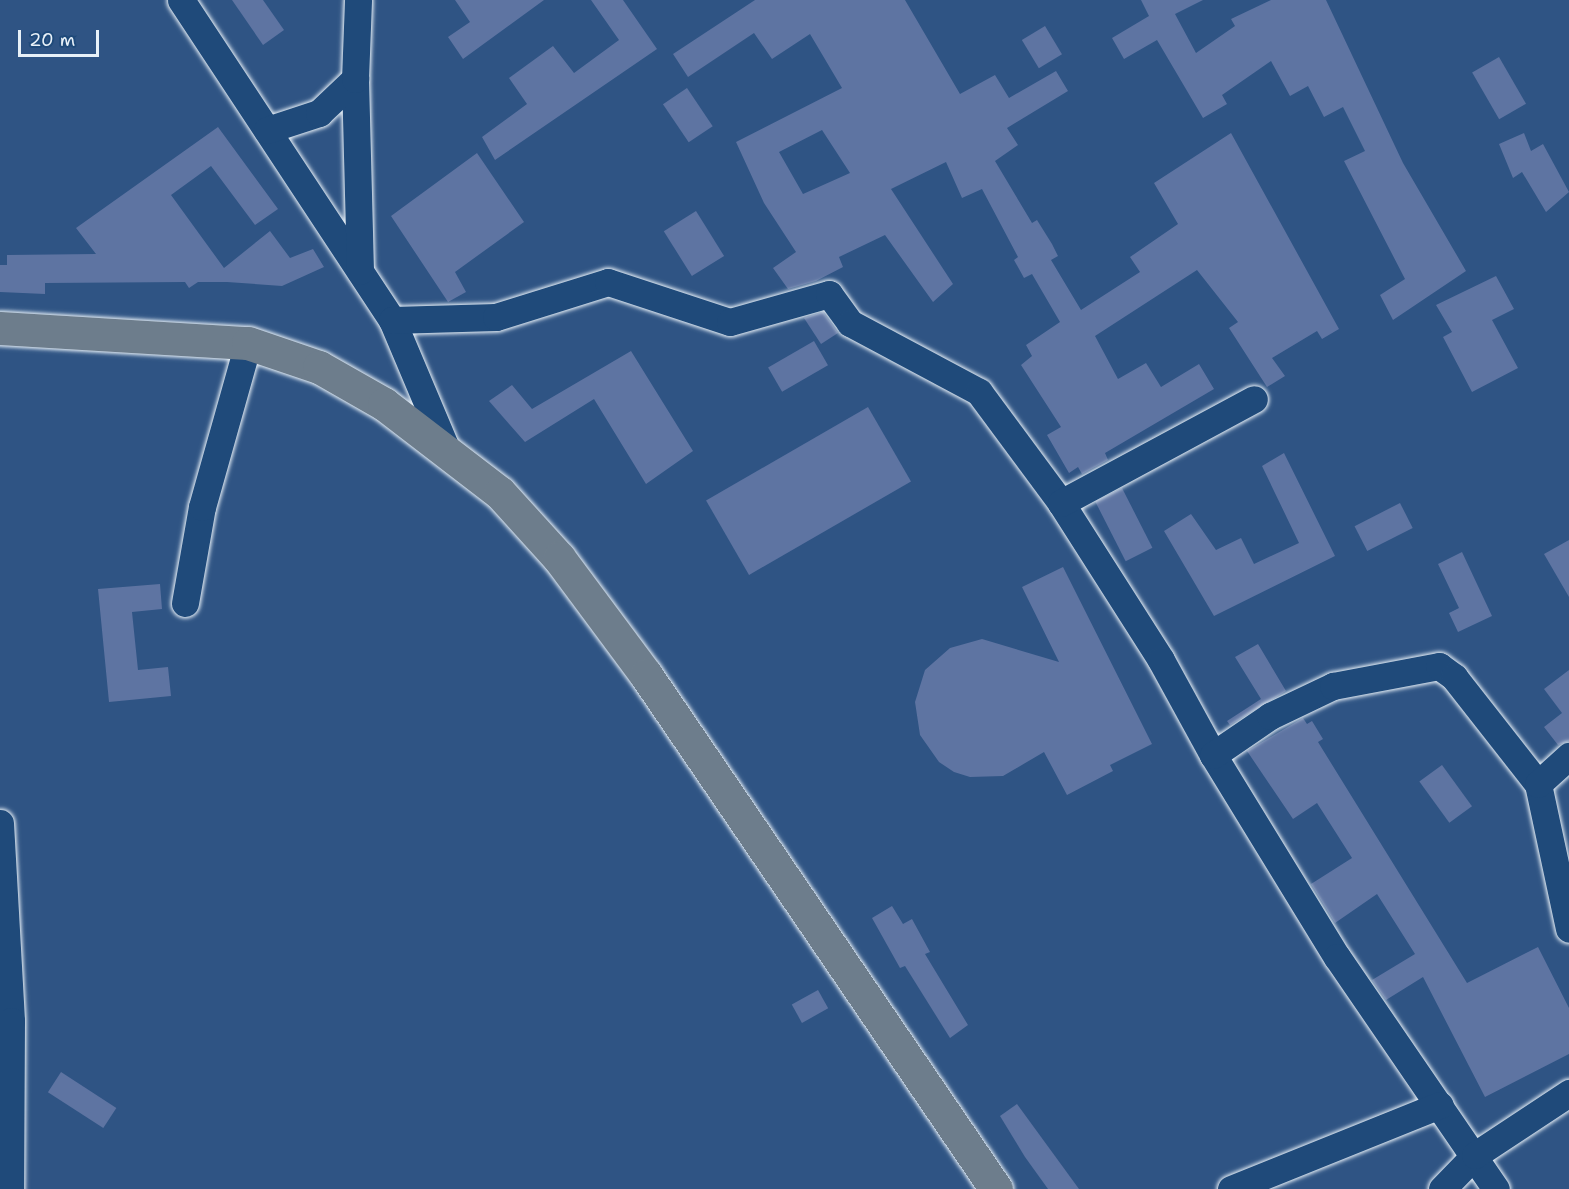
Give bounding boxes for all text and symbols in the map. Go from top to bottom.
scale bar [21,18,102,56]
text: 20 m [29,28,75,52]

